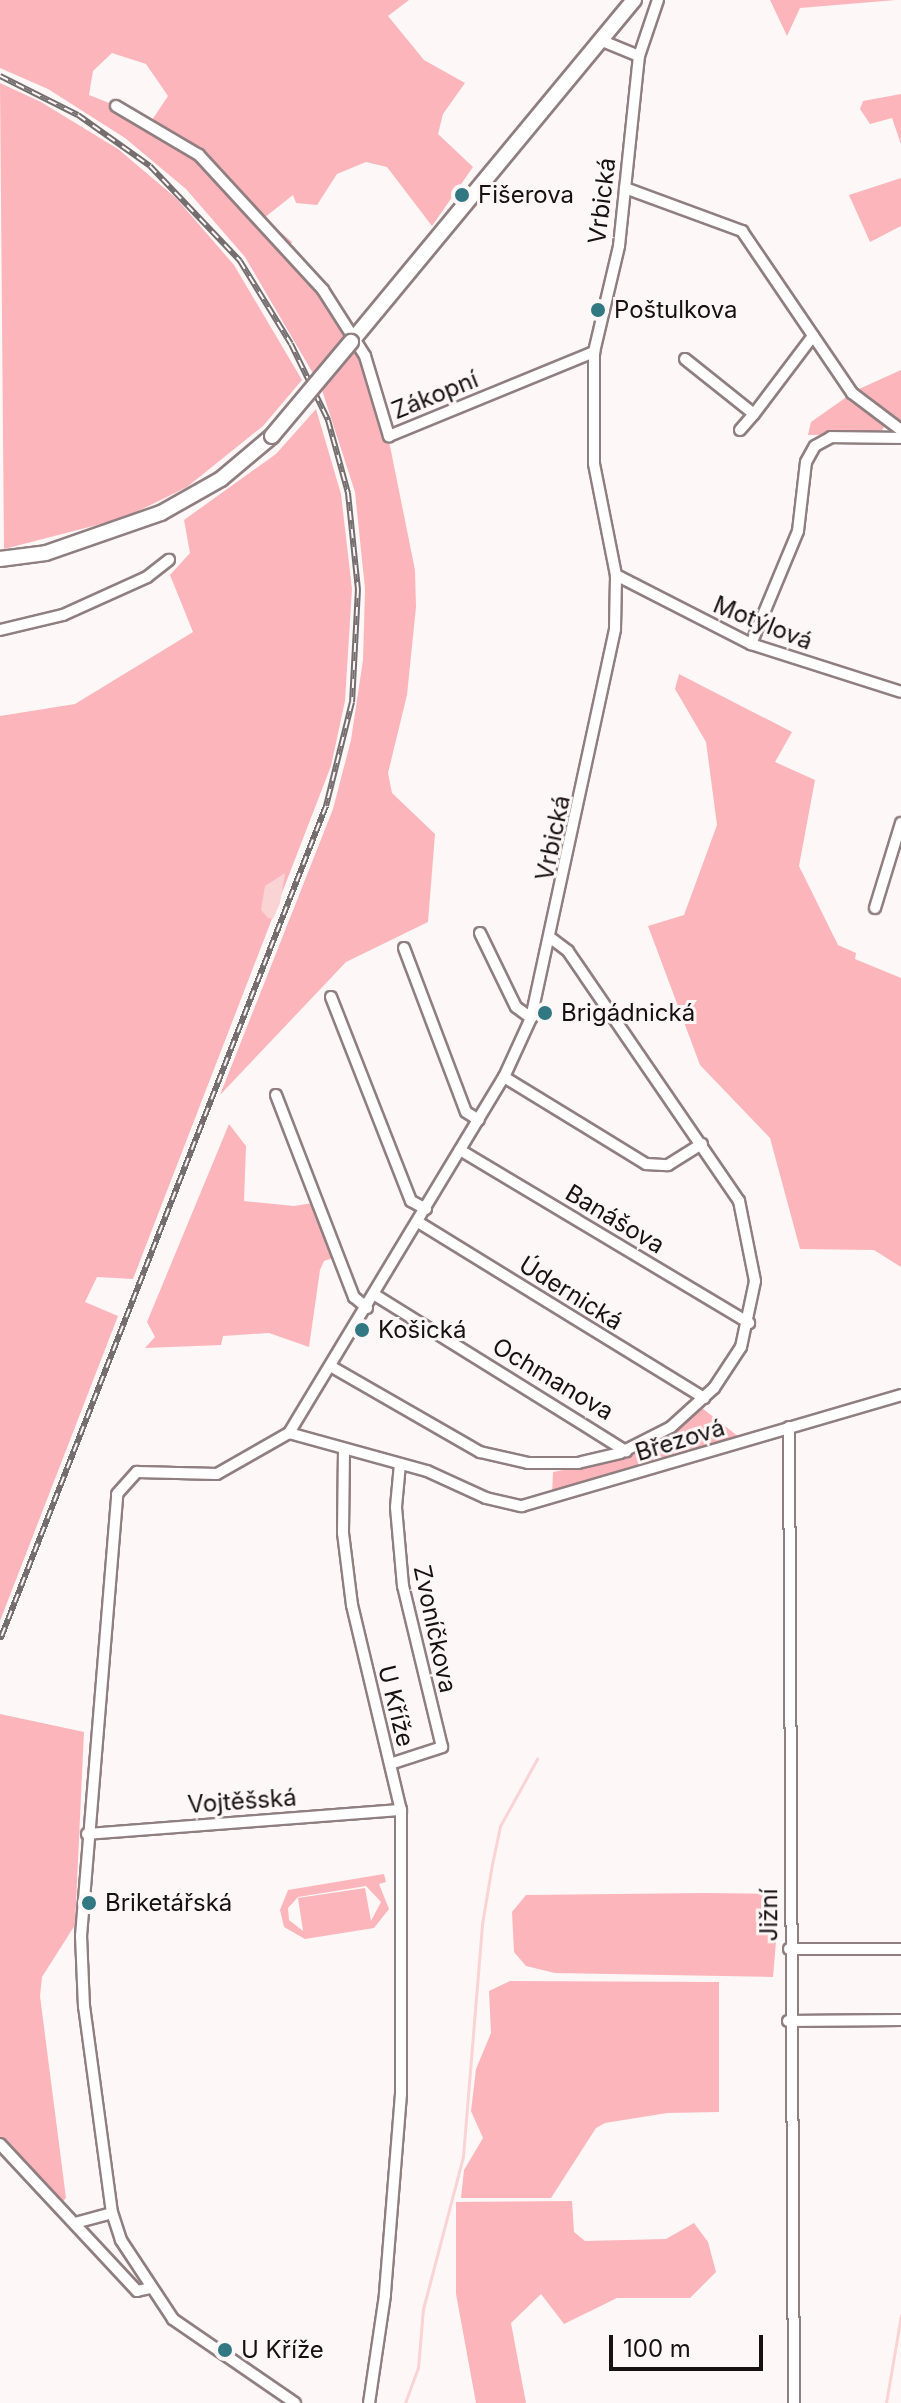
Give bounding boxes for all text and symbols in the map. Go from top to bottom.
street label: Vrbická [582,156,622,246]
place label: Fišerova [478,181,574,209]
marker: Fišerova [453,186,471,204]
place label: Poštulkova [614,296,738,324]
marker: Poštulkova [589,301,607,319]
street label: Zákopní [388,365,482,425]
street label: Motýlová [709,590,817,656]
street label: Vrbická [530,793,576,883]
place label: Brigádnická [561,999,695,1027]
marker: Brigádnická [536,1004,554,1022]
street label: Banášova [560,1178,670,1260]
street label: Údernická [514,1250,628,1336]
place label: Košická [378,1316,466,1344]
marker: Košická [353,1321,371,1339]
street label: Ochmanova [487,1332,619,1426]
street label: Březová [632,1413,728,1467]
street label: Zvoníčkova [407,1563,463,1695]
street label: U Kříže [372,1662,420,1750]
street label: Vojtěšská [187,1783,297,1819]
place label: Briketářská [105,1889,232,1917]
street label: Jižní [755,1889,783,1941]
marker: Briketářská [80,1894,98,1912]
scale bar [613,2319,767,2369]
text: 100 m [623,2334,691,2363]
place label: U Kříže [241,2336,324,2364]
marker: U Kříže [216,2341,234,2359]

